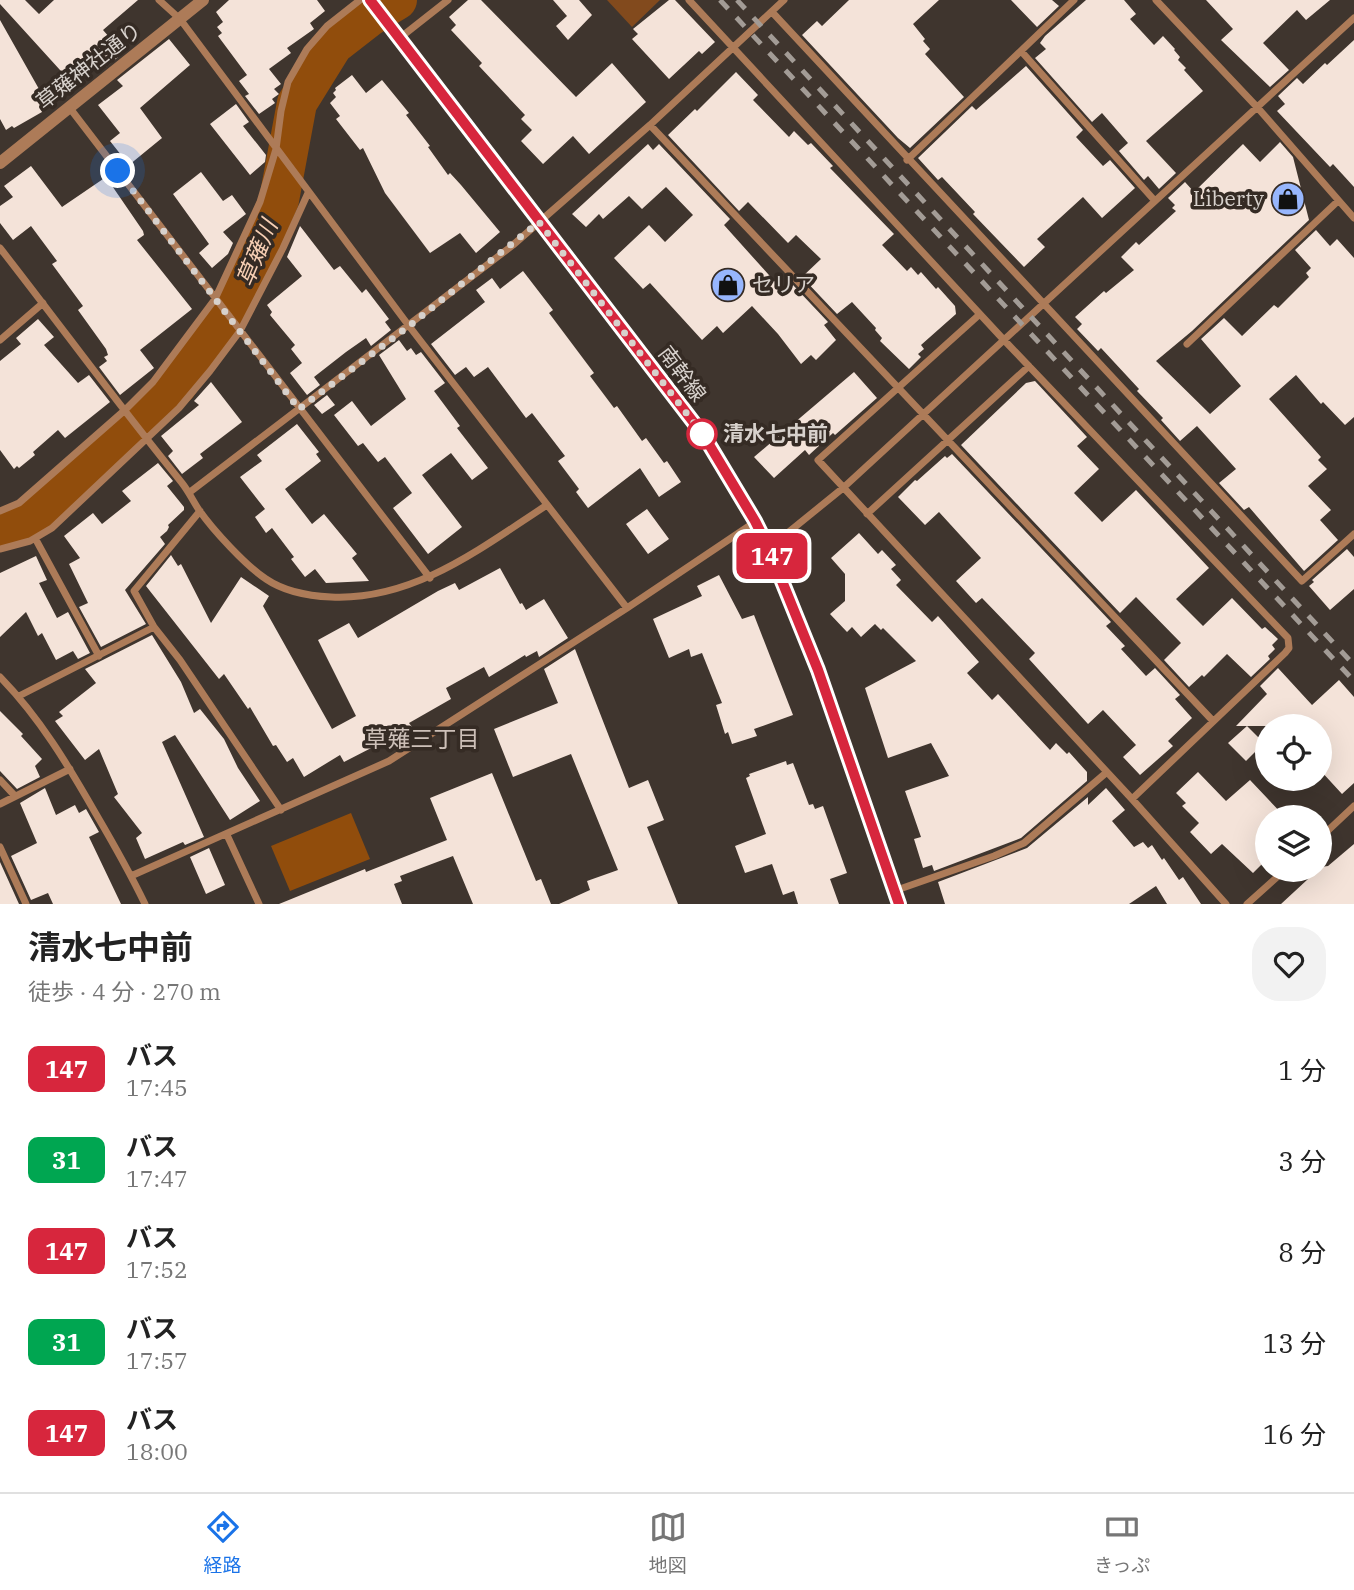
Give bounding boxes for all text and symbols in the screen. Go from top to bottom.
street label: 草薙神社通り [30,15,147,115]
your location [100,153,135,188]
shop icon: Liberty [1269,180,1307,218]
place label: Liberty [1193,184,1265,212]
water label: 草薙川 [229,212,285,290]
shop icon: セリア [709,266,747,304]
place label: セリア [752,270,815,298]
street label: 南幹線 [653,340,713,407]
marker: 清水七中前 [687,419,717,449]
place label: 清水七中前 [723,419,828,447]
line badge: 147 [732,533,812,579]
text: 147 [750,540,794,572]
map controls [1255,714,1332,882]
button: locate [1255,714,1332,791]
district label: 草薙三丁目 [365,723,480,753]
button: layers [1255,805,1332,882]
text: 清水七中前 [28,925,193,968]
button: heart [1252,927,1326,1001]
text: 徒歩 · 4 分 · 270 m [28,976,221,1006]
text: バス [126,1038,178,1072]
text: 147 [45,1053,88,1085]
text: 1 分 [1278,1053,1326,1087]
text: 17:45 [126,1072,188,1102]
text: バス [126,1129,178,1163]
text: 31 [52,1144,81,1176]
text: 3 分 [1278,1144,1326,1178]
text: 17:47 [126,1163,188,1193]
text: バス [126,1220,178,1254]
text: 147 [45,1235,88,1267]
text: 8 分 [1278,1235,1326,1269]
text: 17:52 [126,1254,188,1284]
text: バス [126,1311,178,1345]
text: 31 [52,1326,81,1358]
text: 13 分 [1263,1326,1326,1360]
text: 17:57 [126,1345,188,1375]
text: バス [126,1402,178,1436]
text: 147 [45,1417,88,1449]
text: 16 分 [1263,1417,1326,1451]
text: 18:00 [126,1436,188,1466]
tab: 経路 [204,1508,242,1577]
tab: 地図 [649,1508,687,1577]
tab: きっぷ [1094,1508,1150,1577]

